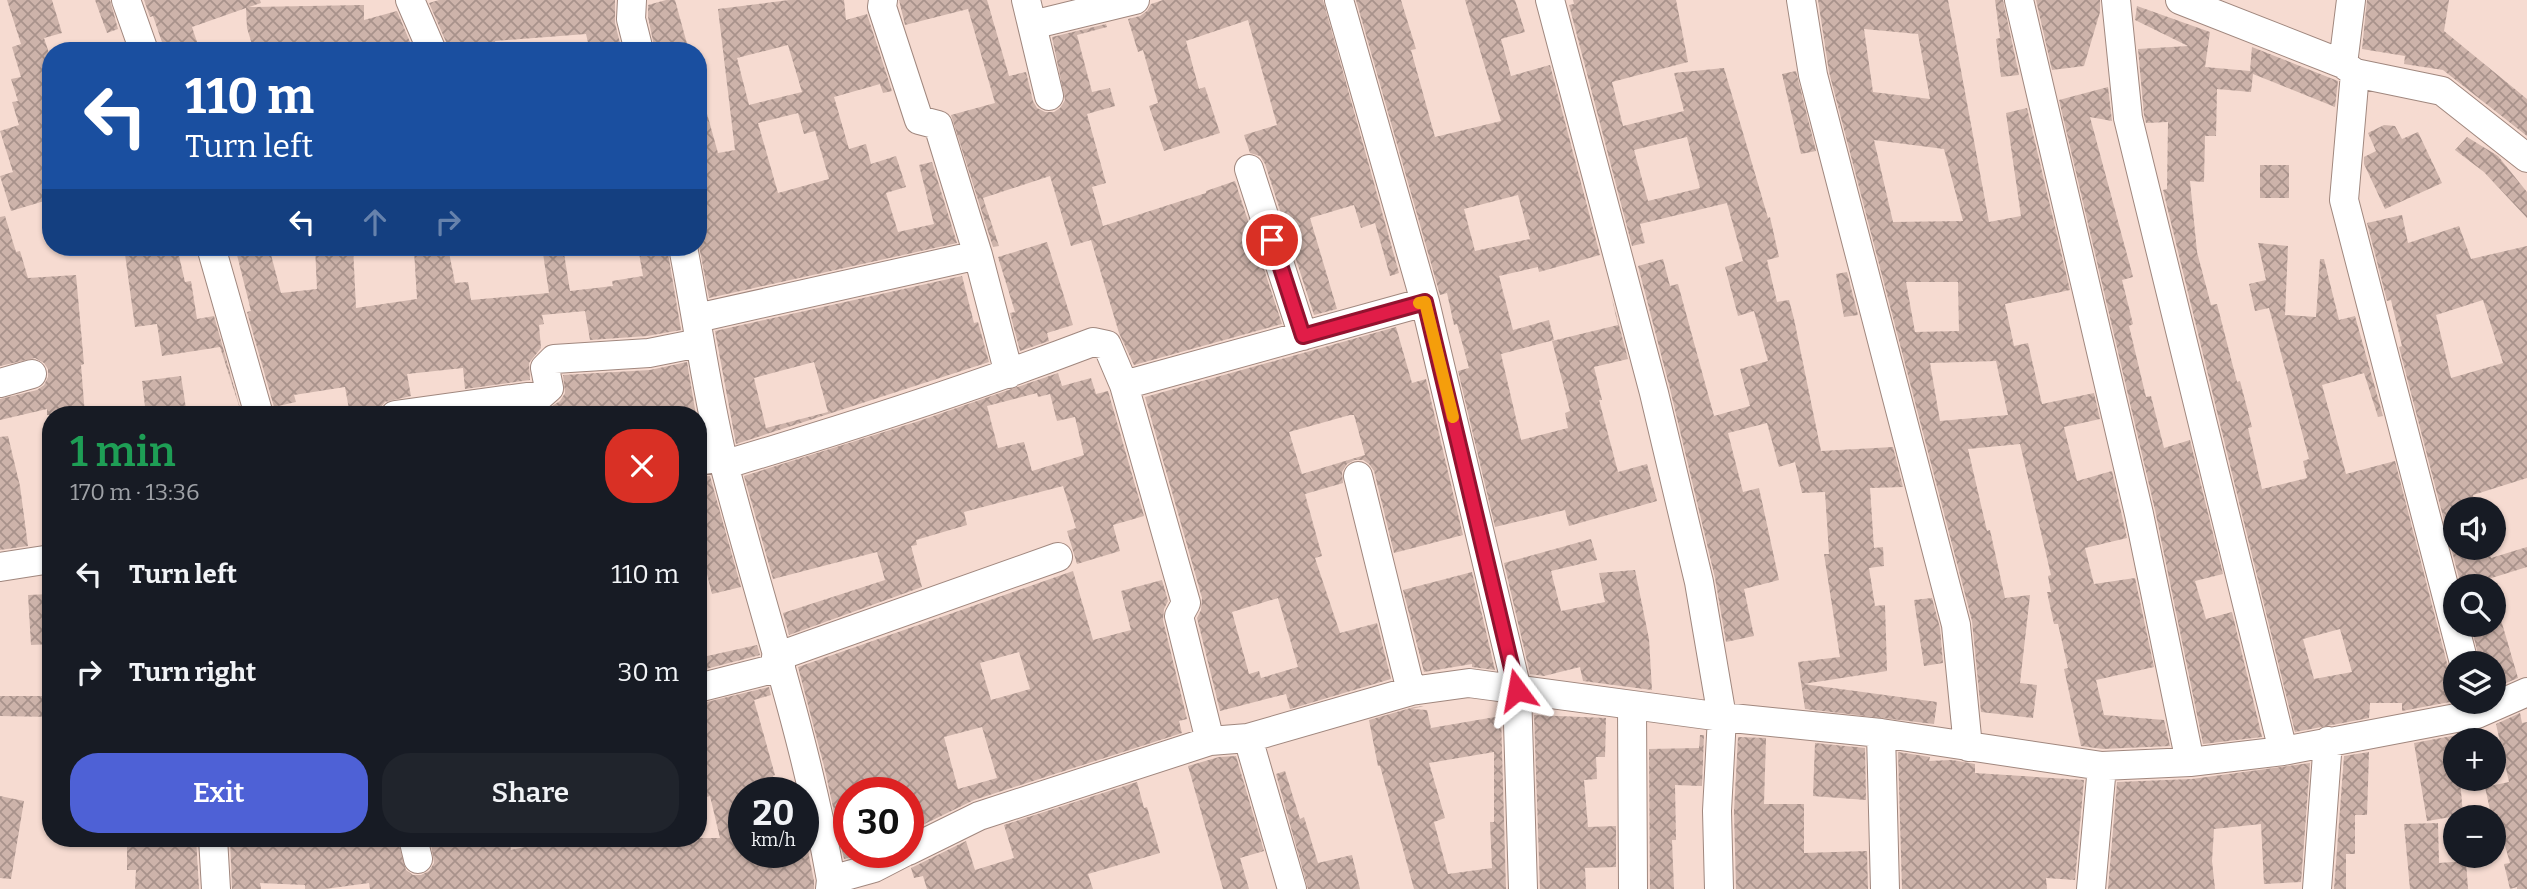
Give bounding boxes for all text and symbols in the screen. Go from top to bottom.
text: 110 m [185,67,314,126]
icon: left [70,70,161,161]
text: Turn left [185,127,313,165]
icon: left [283,203,321,241]
icon: ahead [356,203,394,241]
icon: right [429,203,467,241]
pin [1242,210,1302,270]
icon: arrive [1253,221,1291,259]
text: 1 min [70,427,176,477]
button: close [605,429,679,503]
text: 170 m · 13:36 [70,478,199,506]
map controls [2443,497,2506,868]
button: sound [2443,497,2506,560]
icon: left [70,555,108,593]
text: Turn left [129,559,237,590]
text: 110 m [611,559,679,590]
button: search [2443,574,2506,637]
button: layers [2443,651,2506,714]
icon: right [70,653,108,691]
position arrow [1480,653,1554,727]
text: Turn right [129,657,256,688]
text: 30 m [618,657,679,688]
button: + [2443,728,2506,791]
button: Exit [70,753,368,833]
button: Share [382,753,679,833]
speed limit sign: 30 [833,777,924,868]
text: 20 [753,792,794,834]
button: − [2443,805,2506,868]
text: km/h [751,829,796,851]

